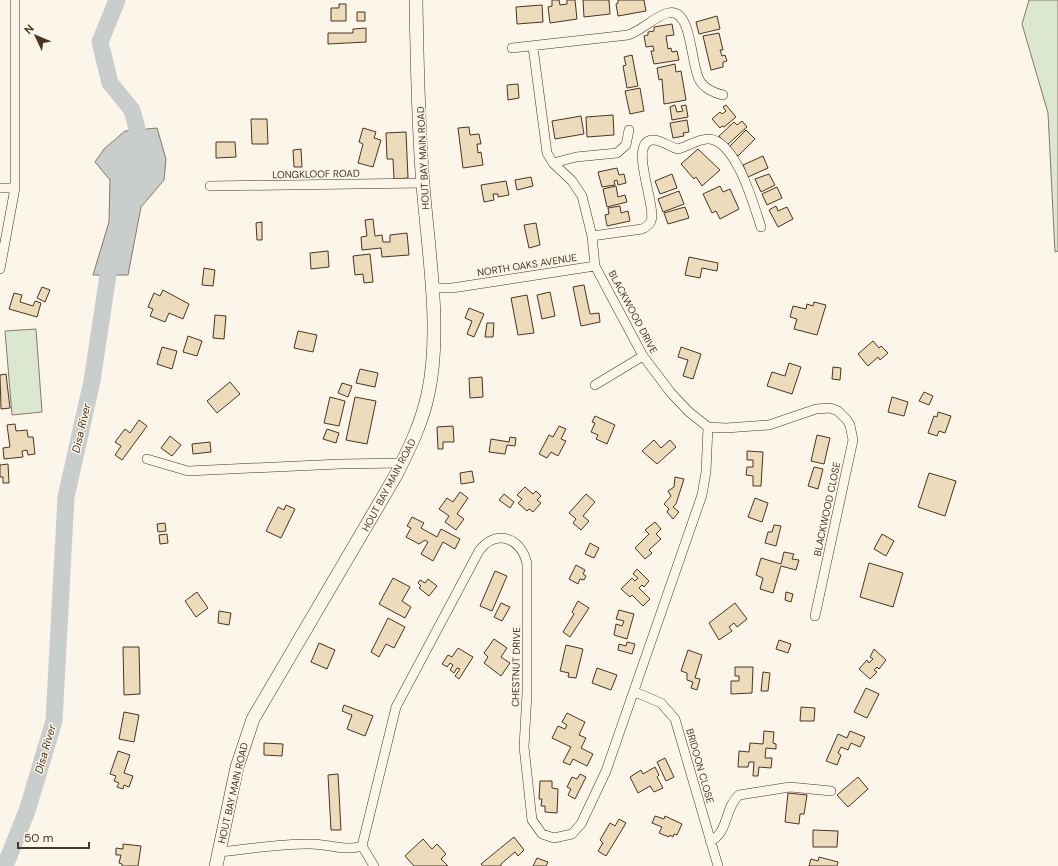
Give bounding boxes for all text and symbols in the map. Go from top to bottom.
north arrow [16,16,56,56]
text: N [21,21,37,37]
street label: HOUT BAY MAIN ROAD [414,106,432,210]
street label: LONGKLOOF ROAD [272,167,360,181]
street label: NORTH OAKS AVENUE [476,251,578,279]
street label: BLACKWOOD DRIVE [606,268,661,356]
water label: Disa River [69,401,94,454]
street label: HOUT BAY MAIN ROAD [359,436,419,534]
street label: BLACKWOOD CLOSE [811,460,843,557]
street label: CHESTNUT DRIVE [509,626,523,707]
water label: Disa River [31,722,59,775]
street label: BRIDOON CLOSE [683,727,717,805]
street label: HOUT BAY MAIN ROAD [215,741,251,845]
scale bar [18,824,89,850]
text: 50 m [24,830,53,846]

